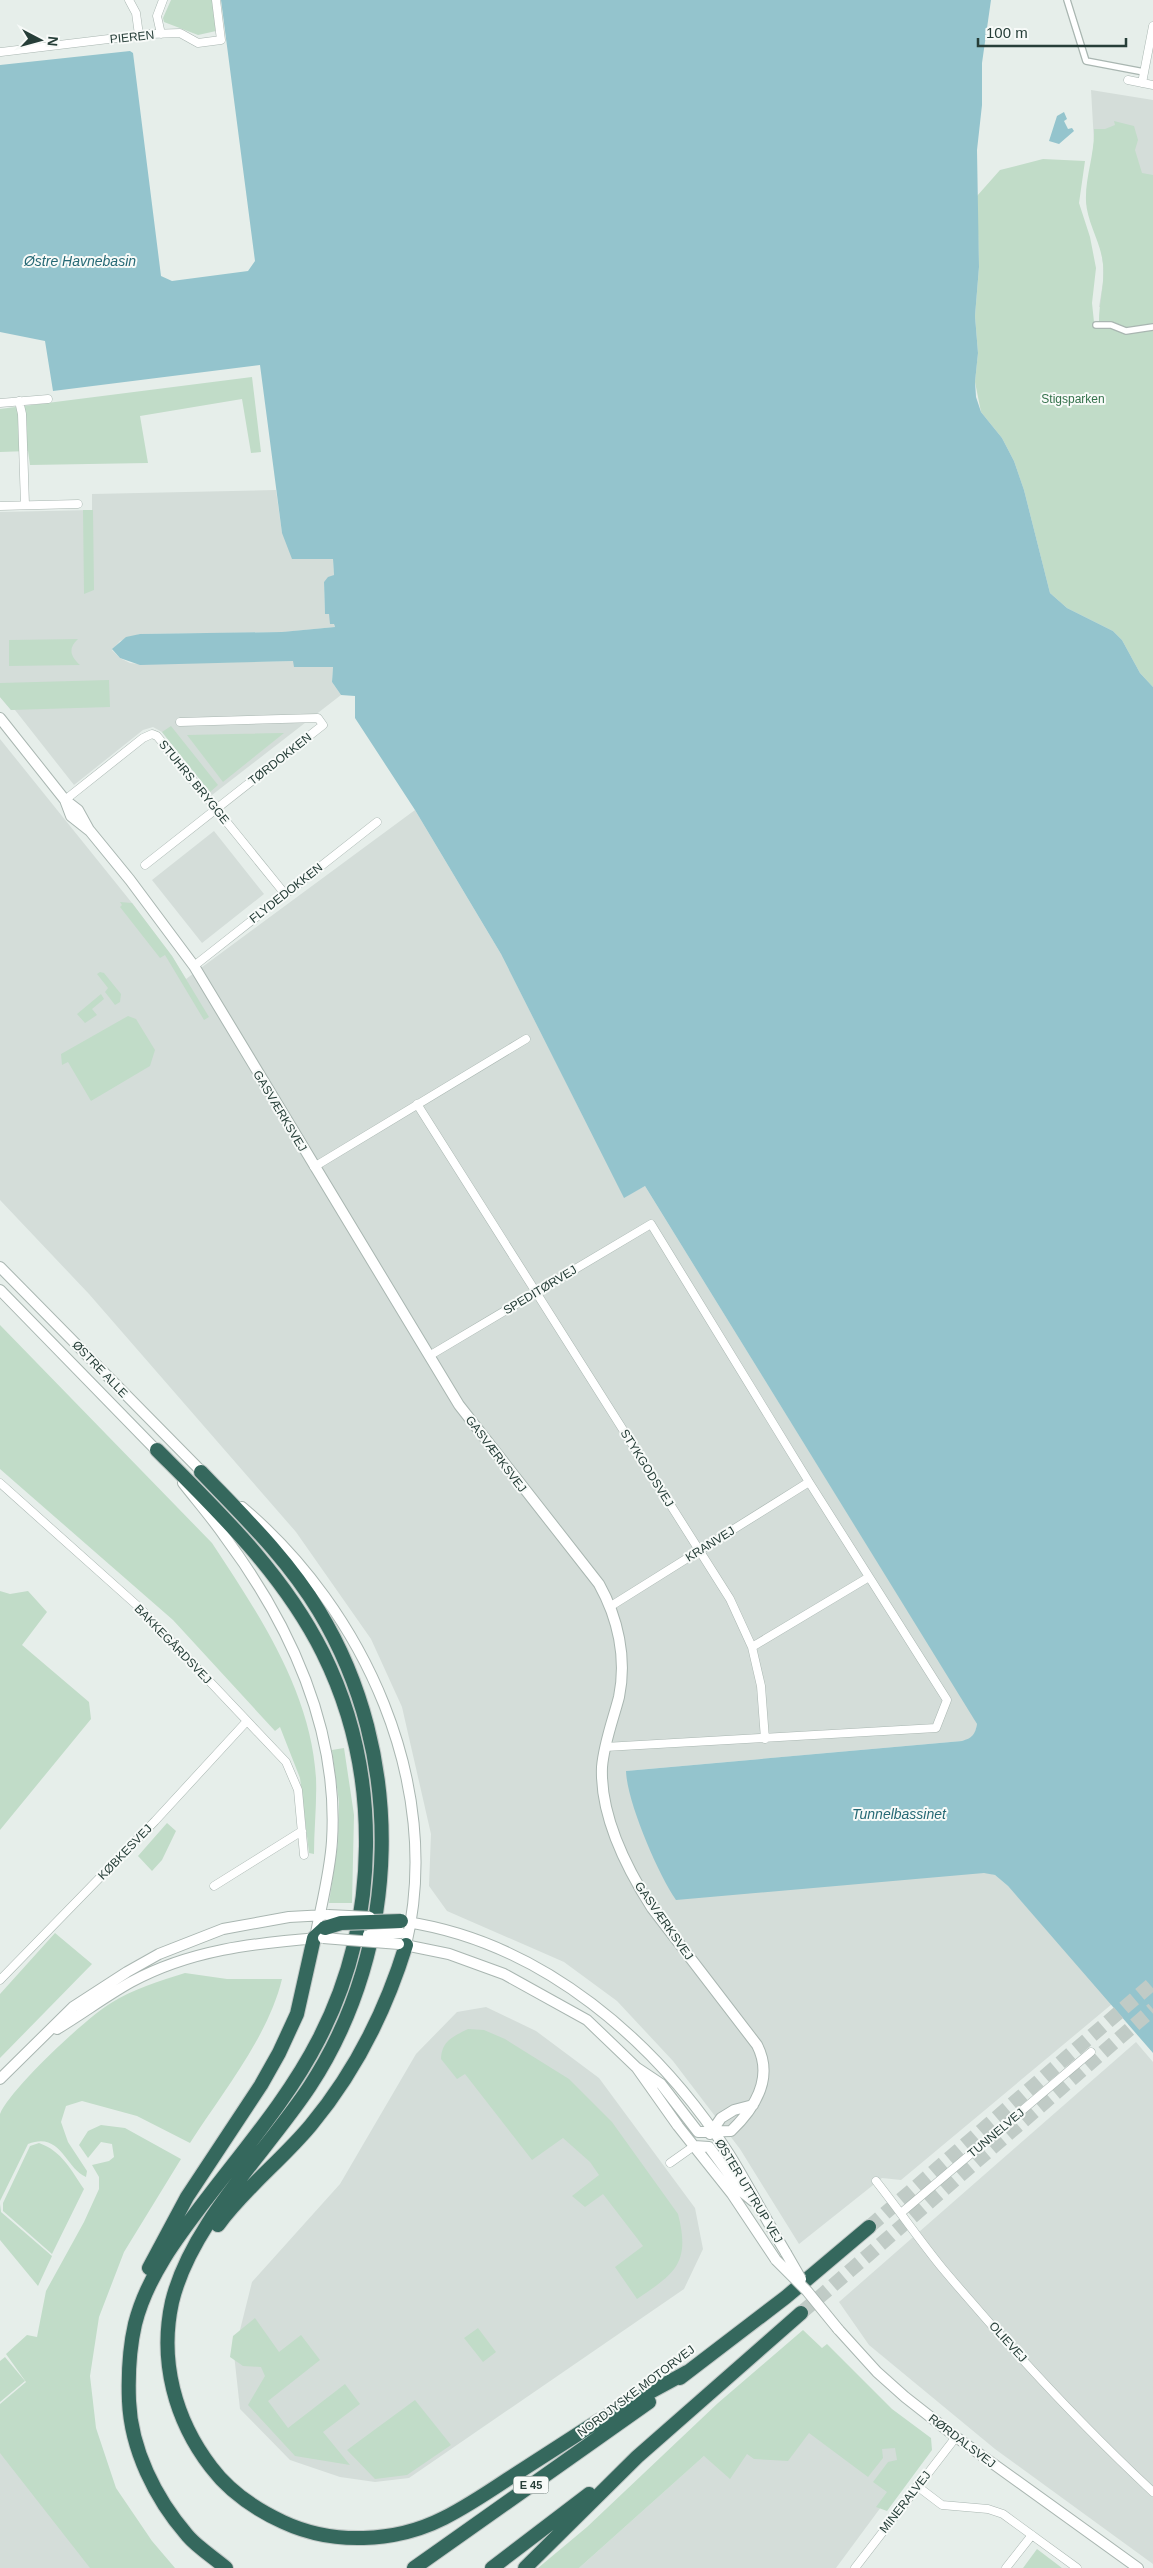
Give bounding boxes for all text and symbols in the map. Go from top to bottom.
north arrow [15,15,65,65]
scale bar [978,15,1126,47]
text: 100 m [986,24,1028,41]
street label: PIEREN [109,28,155,46]
text: N [44,35,61,47]
water label: Østre Havnebasin [23,253,136,269]
park label: Stigsparken [1041,392,1105,406]
street label: TØRDOKKEN [246,730,314,788]
street label: STUHRS BRYGGE [156,737,232,827]
street label: FLYDEDOKKEN [247,860,325,926]
street label: GASVÆRKSVEJ [250,1068,310,1154]
street label: SPEDITØRVEJ [501,1263,579,1317]
street label: ØSTRE ALLE [69,1338,131,1400]
street label: GASVÆRKSVEJ [463,1413,529,1495]
street label: STYKGODSVEJ [618,1427,676,1509]
street label: KRANVEJ [683,1523,737,1565]
street label: BAKKEGÅRDSVEJ [132,1601,215,1687]
water label: Tunnelbassinet [852,1806,947,1822]
street label: KØBKESVEJ [95,1821,155,1883]
street label: GASVÆRKSVEJ [632,1879,696,1963]
street label: TUNNELVEJ [965,2105,1027,2161]
street label: ØSTER UTTRUP VEJ [712,2137,786,2245]
street label: OLIEVEJ [986,2319,1030,2365]
street label: NORDJYSKE MOTORVEJ [575,2342,697,2440]
street label: RØRDALSVEJ [926,2411,998,2471]
street label: MINERALVEJ [877,2468,933,2536]
road number: E 45 [514,2476,548,2494]

